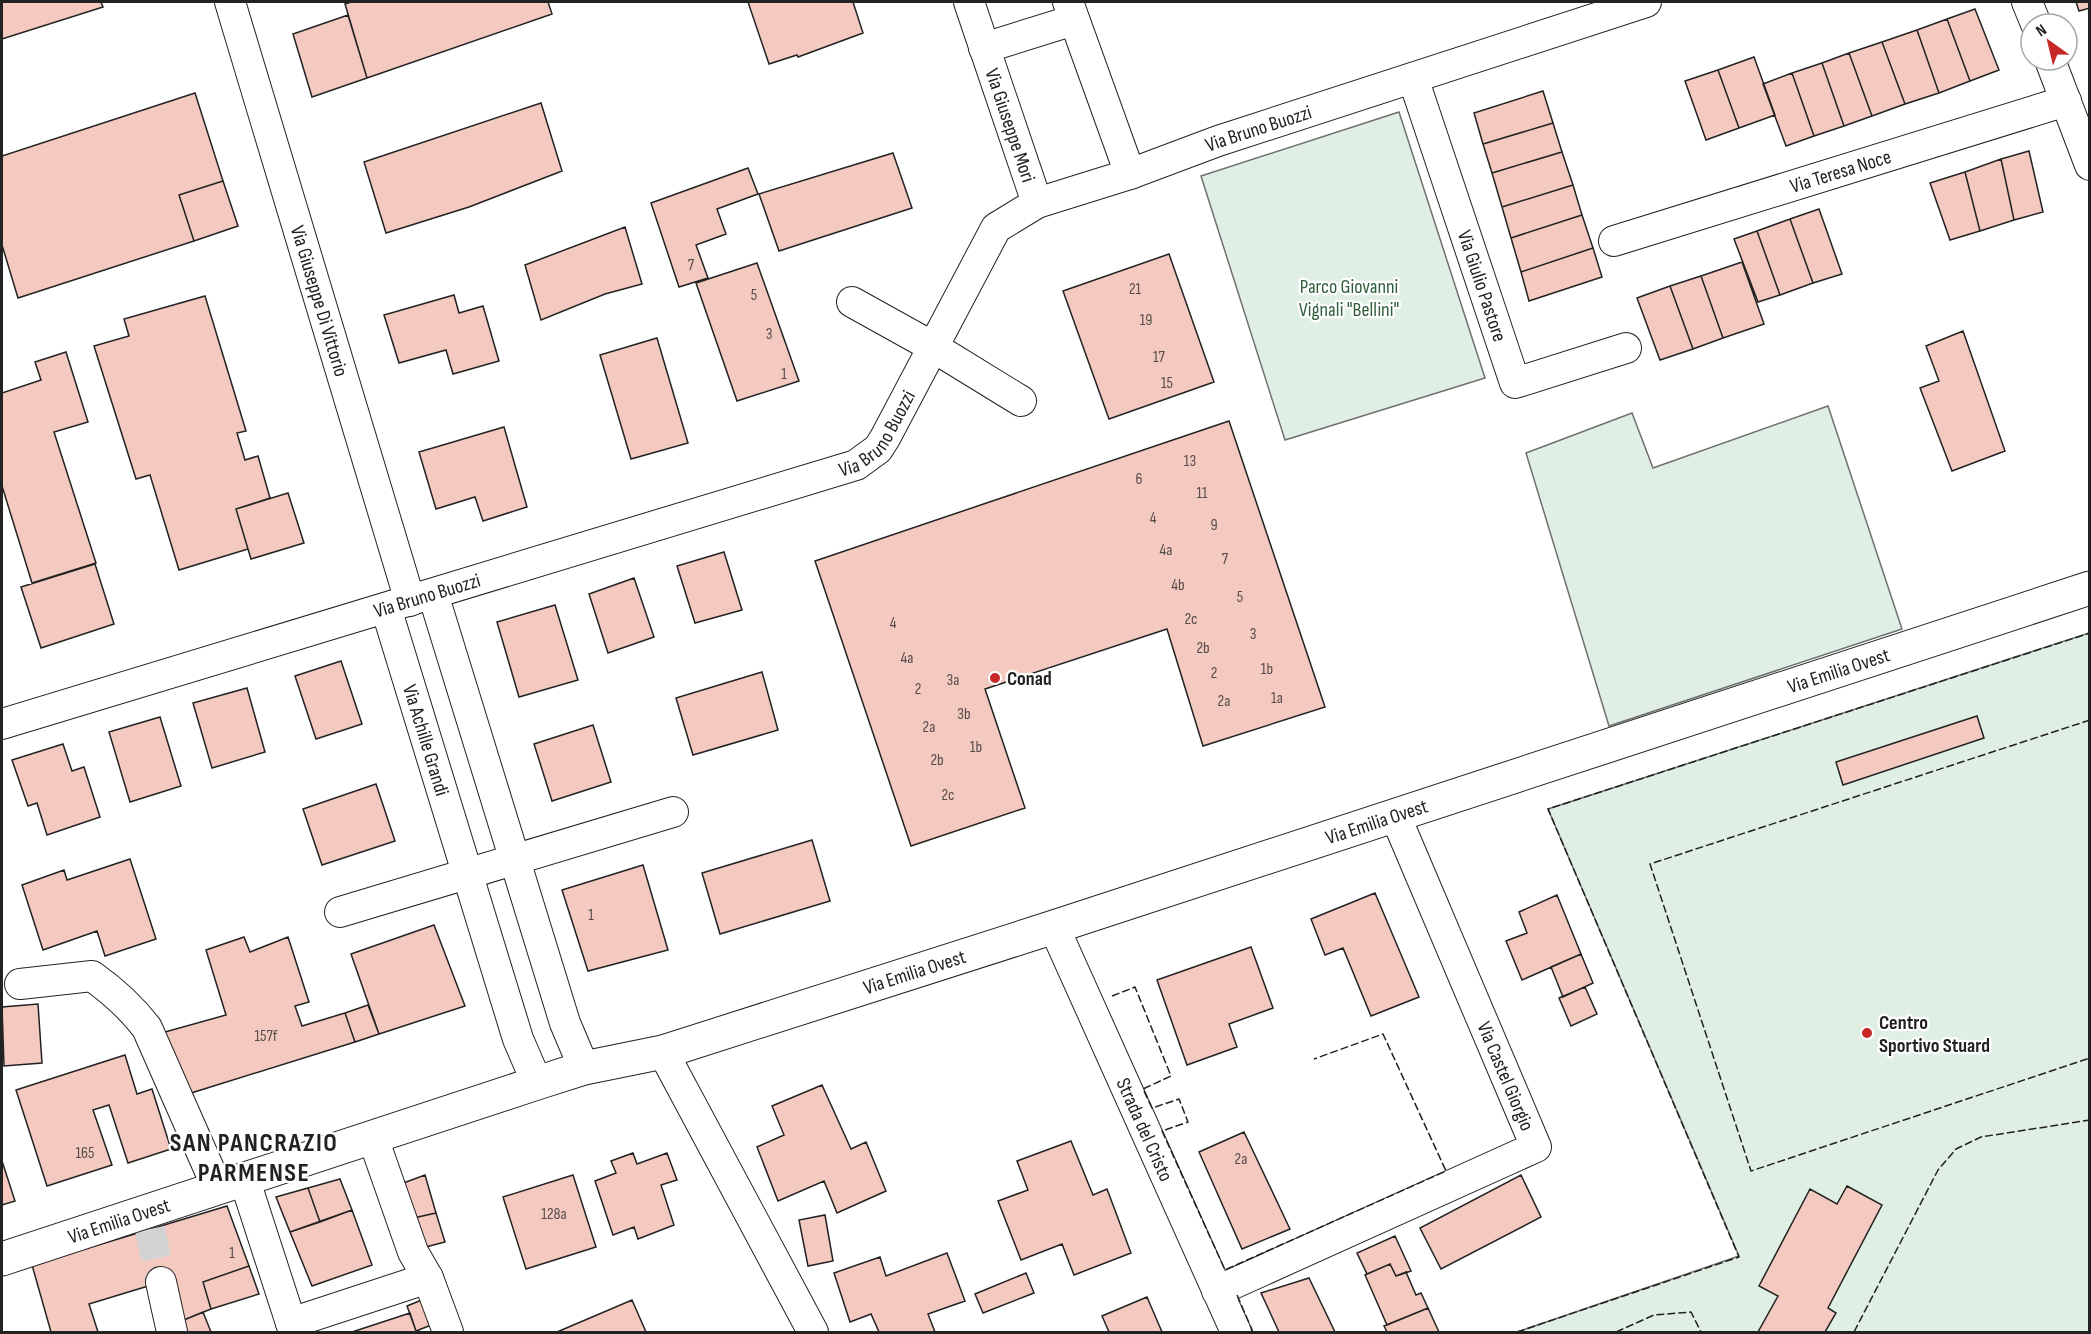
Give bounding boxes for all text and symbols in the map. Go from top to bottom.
north arrow [2019,12,2079,72]
text: N [2033,21,2050,41]
street label: Via Giuseppe Mori [979,66,1040,185]
street label: Via Bruno Buozzi [1202,100,1315,158]
street label: Via Teresa Noce [1787,145,1894,199]
street label: Via Giuseppe Di Vittorio [285,223,353,379]
street label: Via Giulio Pastore [1452,227,1511,345]
house number: 7 [688,256,695,275]
park label: Parco Giovanni Vignali "Bellini" [1299,275,1399,322]
house number: 21 [1129,280,1142,299]
house number: 5 [751,286,757,305]
house number: 19 [1140,311,1152,330]
house number: 3 [766,325,772,344]
house number: 17 [1153,348,1166,367]
house number: 1 [781,365,787,384]
house number: 15 [1161,374,1173,393]
street label: Via Bruno Buozzi [836,386,921,483]
house number: 13 [1184,452,1196,471]
house number: 6 [1135,470,1143,489]
house number: 11 [1196,484,1208,503]
house number: 4 [1150,509,1157,528]
house number: 9 [1210,516,1218,535]
house number: 4a [1160,541,1172,560]
house number: 7 [1222,550,1229,569]
street label: Via Bruno Buozzi [371,569,483,624]
house number: 4b [1171,576,1185,595]
house number: 5 [1237,588,1243,607]
house number: 2c [1185,610,1197,629]
house number: 4 [890,614,897,633]
house number: 3 [1250,625,1256,644]
house number: 2b [1196,639,1210,658]
street label: Via Emilia Ovest [1785,643,1893,699]
house number: 4a [901,649,913,668]
house number: 1b [1261,660,1273,679]
house number: 2 [1211,664,1217,683]
place label: Conad [1007,667,1052,691]
house number: 3a [947,671,959,690]
marker: Conad [988,671,1002,685]
house number: 2 [915,680,921,699]
street label: Via Achille Grandi [397,682,454,799]
house number: 1a [1271,689,1283,708]
house number: 2a [1218,692,1230,711]
house number: 3b [957,705,971,724]
house number: 2a [923,718,935,737]
house number: 1b [970,738,982,757]
house number: 2b [930,751,944,770]
house number: 2c [942,786,954,805]
street label: Via Emilia Ovest [1323,795,1431,850]
house number: 1 [588,906,594,925]
street label: Via Emilia Ovest [860,945,969,1000]
place label: Centro Sportivo Stuard [1879,1011,1990,1058]
street label: Via Castel Giorgio [1471,1018,1539,1134]
marker: Centro Sportivo Stuard [1860,1026,1874,1040]
house number: 157f [254,1027,278,1046]
street label: Strada del Cristo [1110,1074,1178,1185]
district label: SAN PANCRAZIO PARMENSE [170,1128,338,1189]
house number: 165 [75,1144,95,1163]
house number: 2a [1235,1150,1247,1169]
street label: Via Emilia Ovest [65,1194,173,1249]
house number: 128a [541,1205,567,1224]
house number: 1 [229,1244,235,1263]

